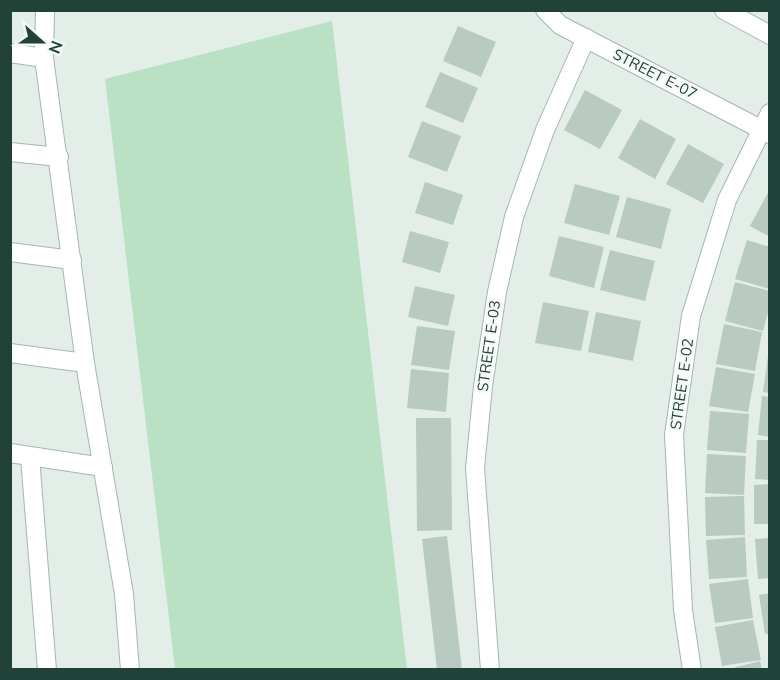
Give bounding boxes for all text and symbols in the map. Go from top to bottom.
north arrow [12,12,72,72]
text: N [45,38,68,57]
street label: STREET E-07 [610,44,701,103]
street label: STREET E-03 [473,299,504,393]
street label: STREET E-02 [666,337,697,431]

